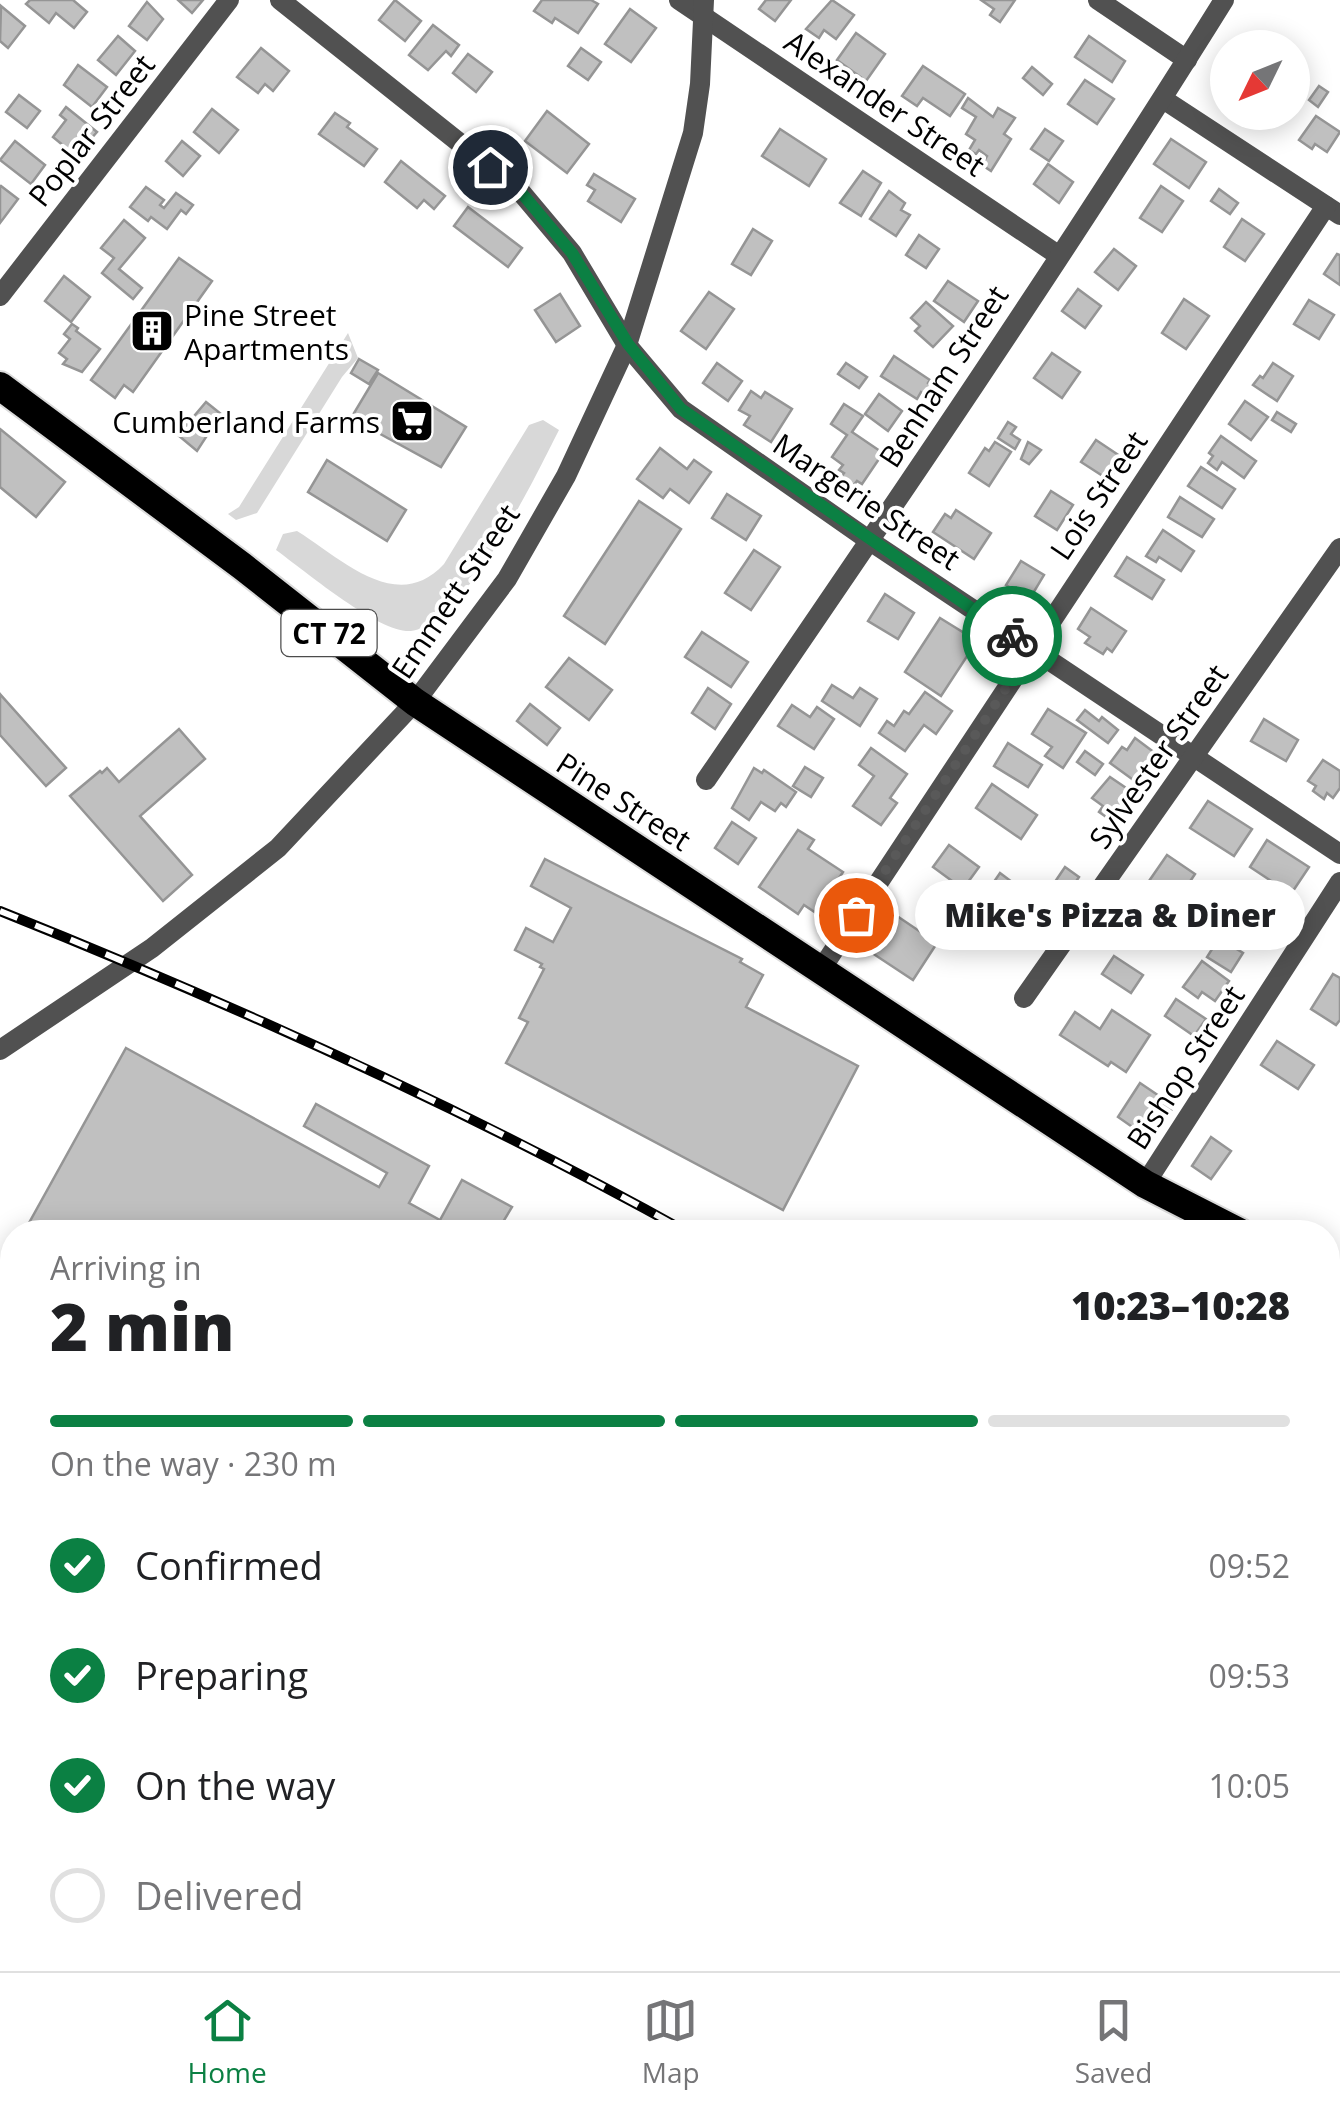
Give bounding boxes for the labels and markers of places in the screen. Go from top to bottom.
pin [448,125,533,210]
place label: Pine Street Apartments [184,294,349,369]
building icon: Pine Street Apartments [129,308,175,354]
supermarket icon: Cumberland Farms [389,398,435,444]
place label: Cumberland Farms [112,401,380,442]
pin [814,873,899,958]
callout: Mike's Pizza & Diner [916,880,1306,950]

